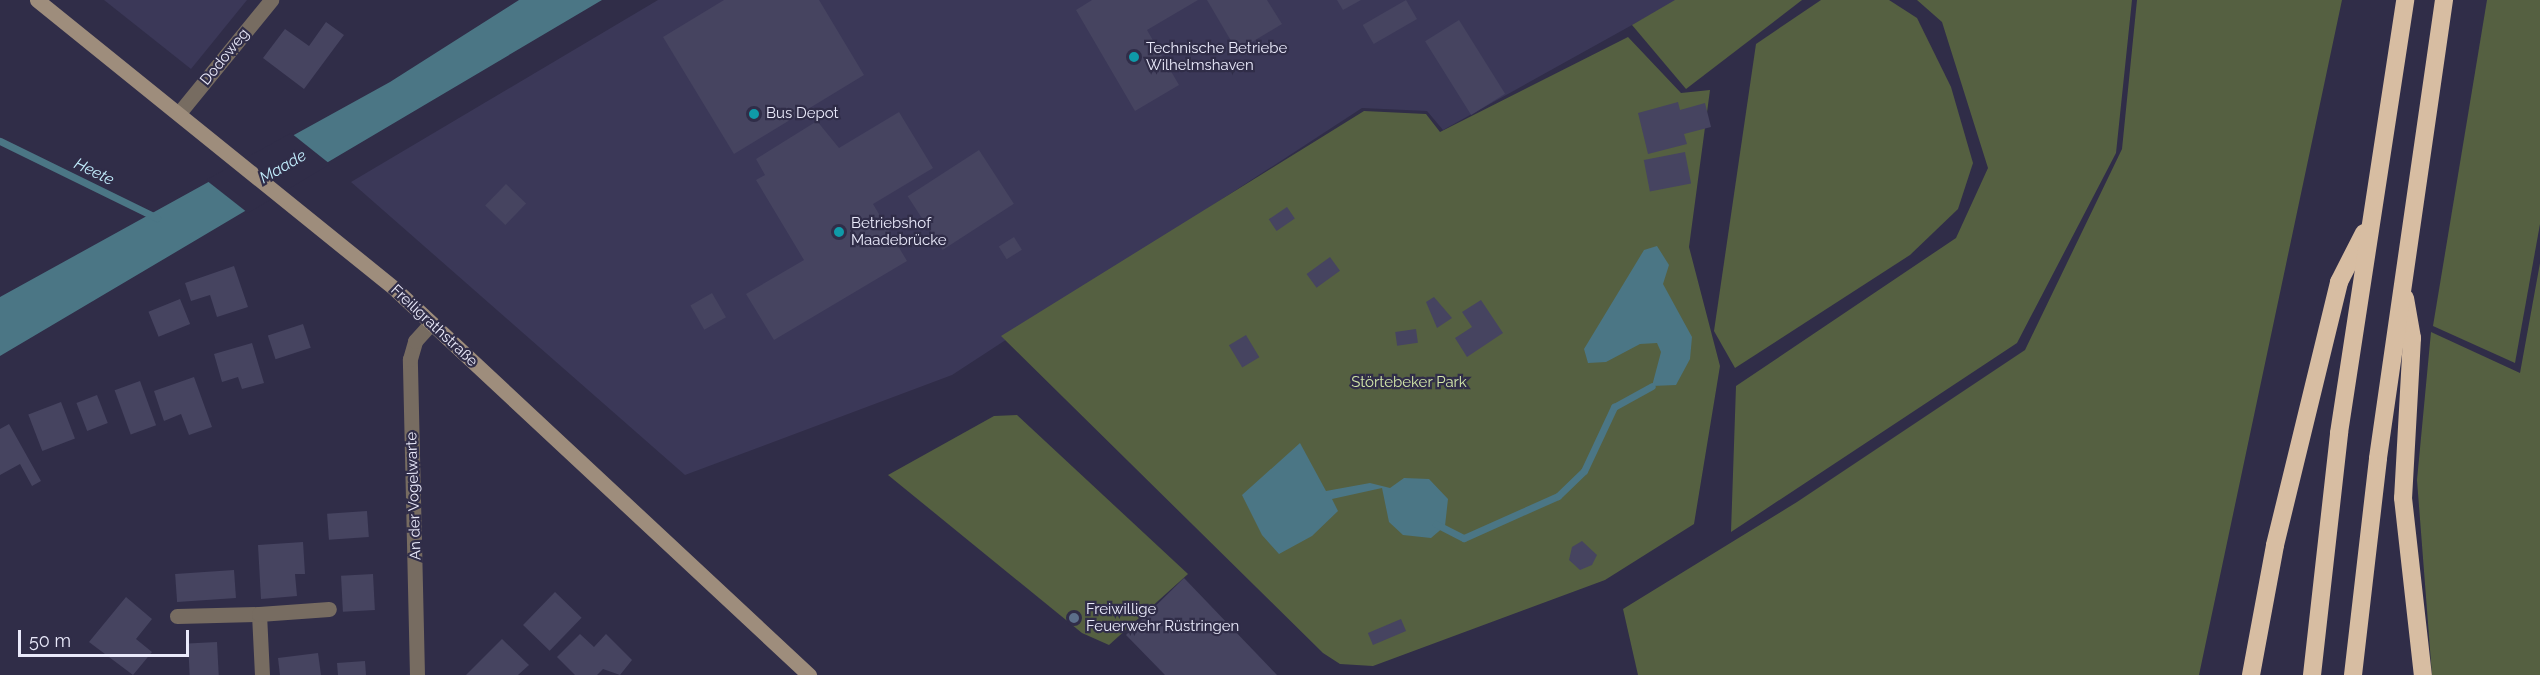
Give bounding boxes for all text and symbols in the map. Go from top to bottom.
street label: Dodoweg [197,25,253,89]
place label: Technische Betriebe Wilhelmshaven [1146,39,1287,74]
marker: Technische Betriebe Wilhelmshaven [1127,50,1141,64]
place label: Bus Depot [766,105,839,123]
marker: Bus Depot [747,107,761,121]
water label: Maade [256,146,310,188]
water label: Heete [71,154,117,190]
place label: Betriebshof Maadebrücke [851,214,947,249]
marker: Betriebshof Maadebrücke [832,225,846,239]
street label: Freiligrathstraße [387,281,481,371]
park label: Störtebeker Park [1351,374,1467,392]
street label: An der Vogelwarte [403,431,425,561]
place label: Freiwillige Feuerwehr Rüstringen [1086,600,1240,635]
marker: Freiwillige Feuerwehr Rüstringen [1067,611,1081,625]
scale bar [21,618,192,656]
text: 50 m [29,630,71,651]

